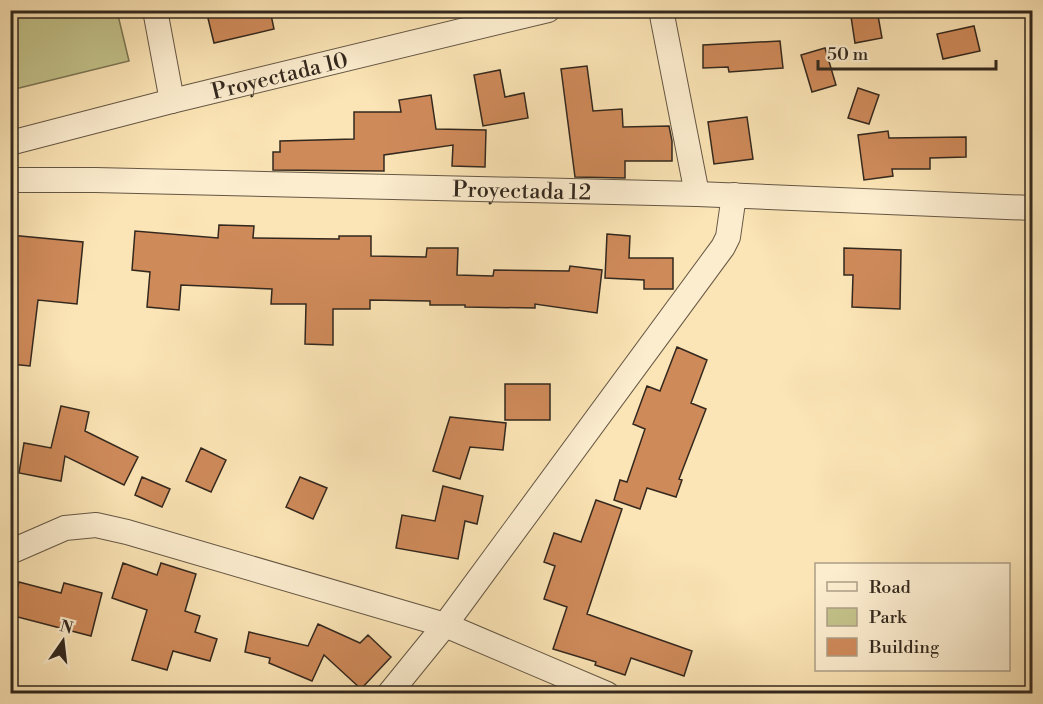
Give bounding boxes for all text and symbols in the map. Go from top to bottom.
scale bar [818,33,996,71]
text: 50 m [827,43,869,66]
street label: Proyectada 10 [209,47,351,106]
street label: Proyectada 12 [452,176,592,207]
legend [815,563,1010,671]
text: Road [869,576,912,599]
text: Park [869,606,908,629]
north arrow [33,611,93,671]
text: N [58,616,75,639]
text: Building [868,636,940,659]

